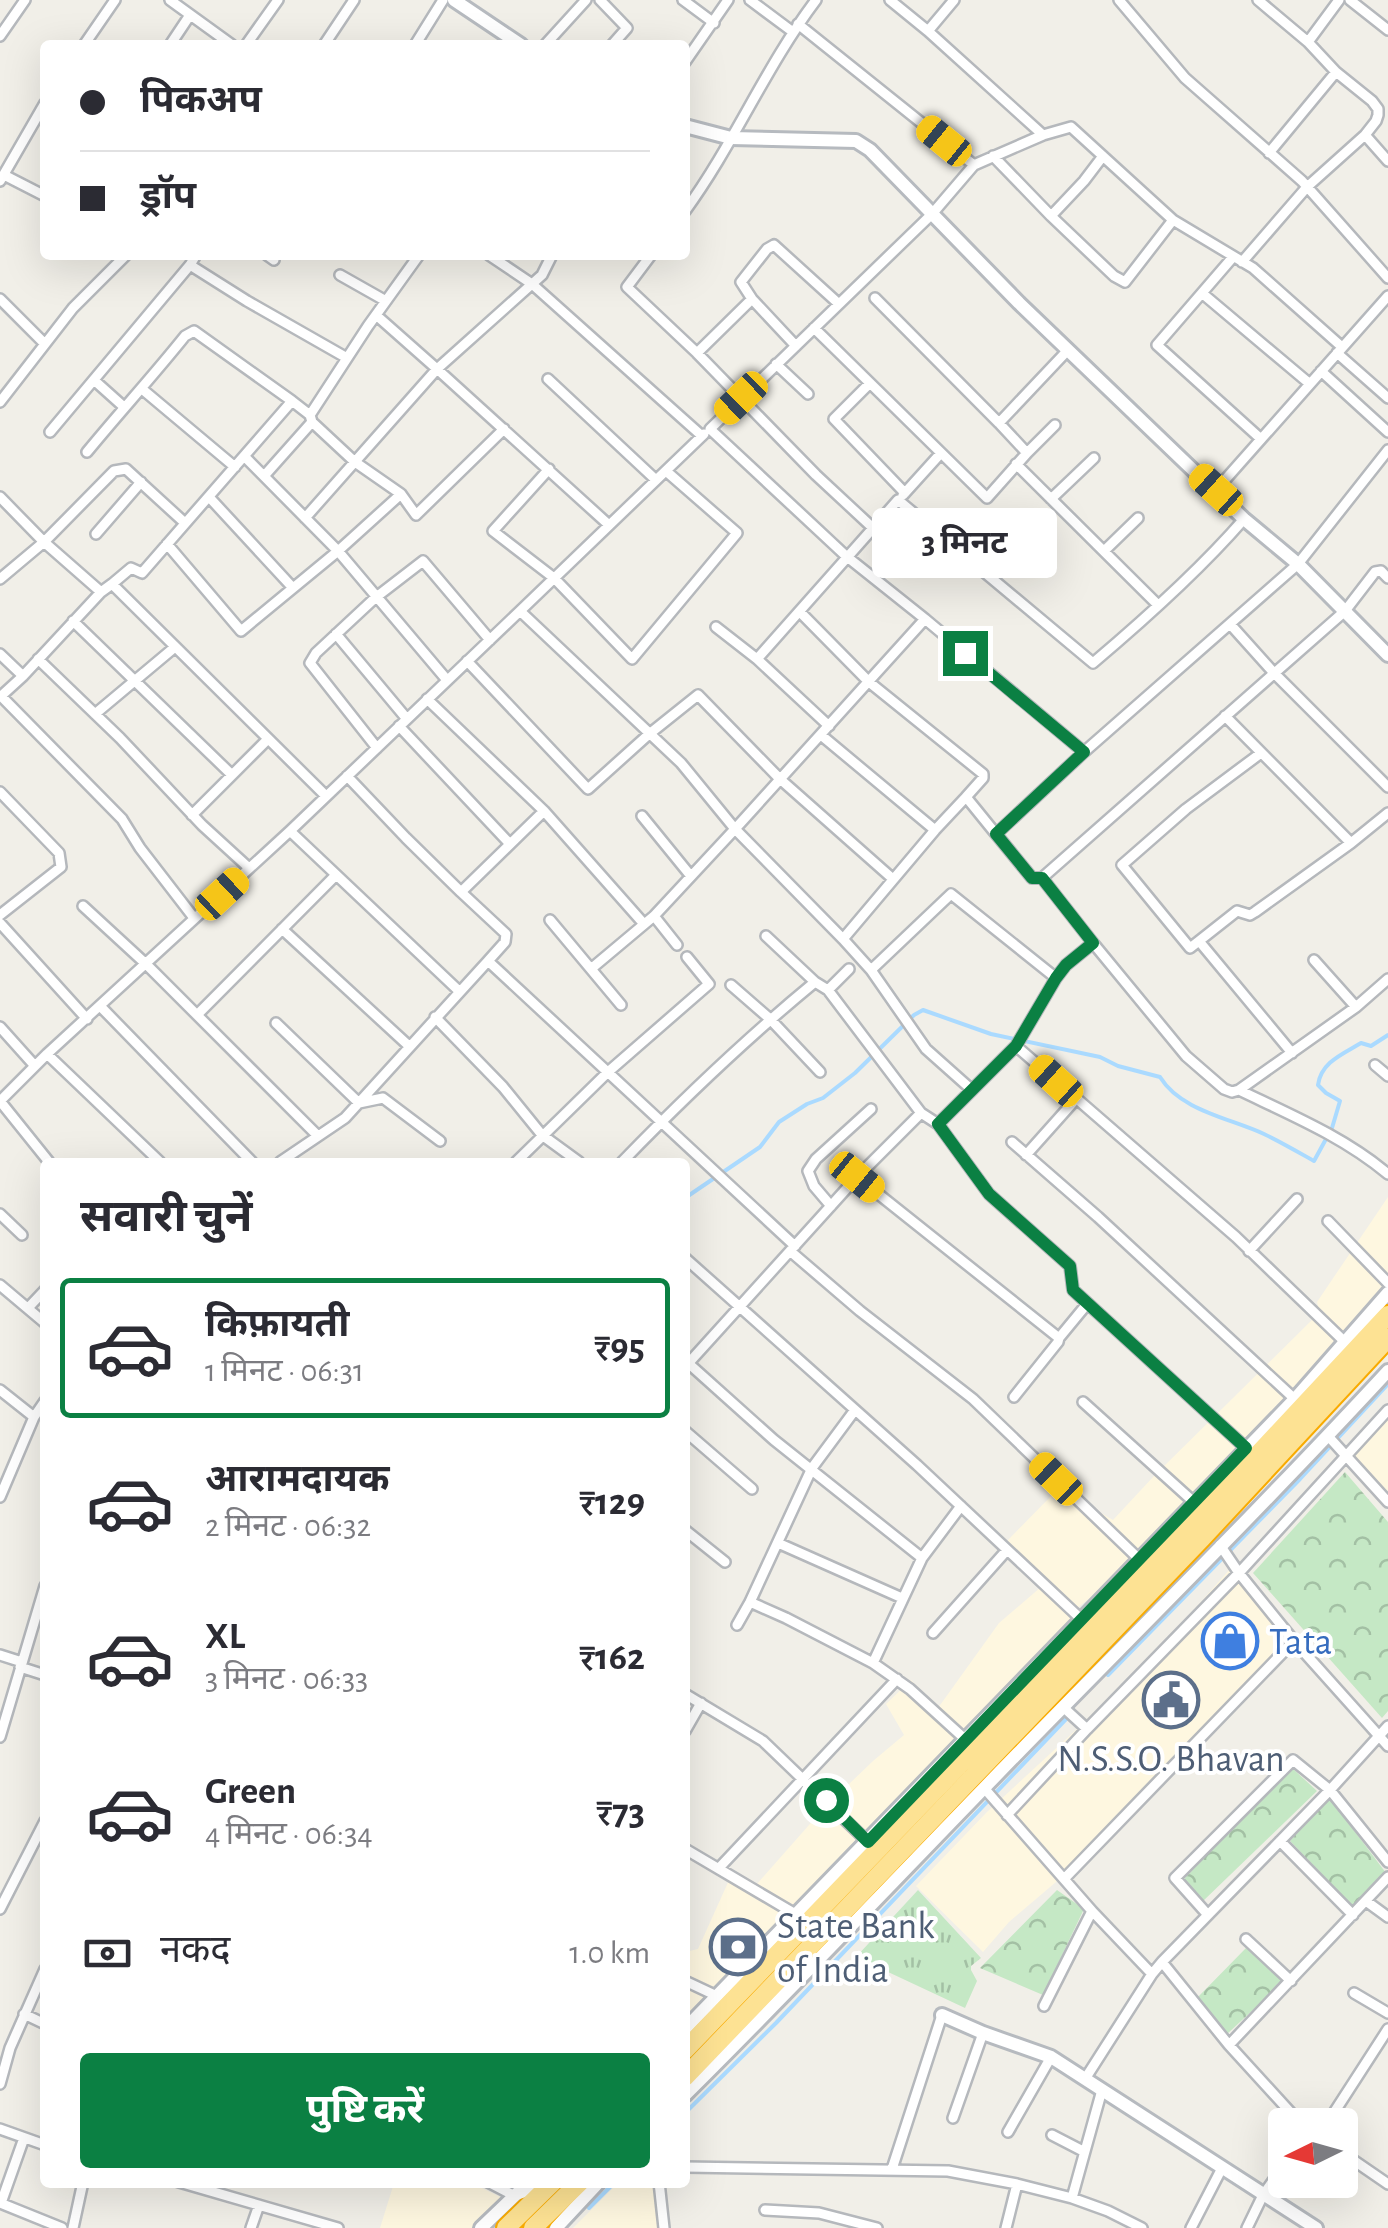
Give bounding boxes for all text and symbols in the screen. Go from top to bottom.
text: पिकअप [140,82,262,120]
car [911,110,977,172]
text: ड्रॉप [140,178,196,216]
car [709,366,773,430]
car [1184,459,1248,521]
callout: 3 मिनट [872,508,1058,578]
text: 3 मिनट [922,527,1007,559]
route end [943,631,988,676]
car [190,863,254,925]
car [1024,1050,1088,1112]
car [824,1146,890,1208]
text: सवारी चुनें [80,1195,252,1240]
icon: car [85,1303,175,1393]
text: किफ़ायती [205,1306,349,1344]
text: ₹95 [594,1329,645,1367]
text: 1 मिनट · 06:31 [205,1355,364,1387]
car [1024,1447,1088,1511]
icon: car [85,1458,175,1548]
text: आरामदायक [205,1461,389,1499]
text: ₹129 [579,1484,645,1522]
text: 2 मिनट · 06:32 [205,1510,371,1542]
shop icon: Tata [1200,1611,1260,1671]
icon: car [85,1613,175,1703]
text: XL [205,1618,245,1656]
place label: Tata [1269,1624,1332,1662]
text: ₹162 [579,1639,645,1677]
text: 3 मिनट · 06:33 [205,1663,368,1695]
public building icon: N.S.S.O. Bhavan [1141,1670,1201,1730]
place label: N.S.S.O. Bhavan [1057,1741,1285,1779]
icon: car [85,1768,175,1858]
text: Green [205,1773,296,1811]
route start [804,1778,849,1823]
text: ₹73 [596,1794,645,1832]
text: 4 मिनट · 06:34 [205,1818,373,1850]
place label: State Bank of India [777,1908,935,1990]
bank icon: State Bank of India [708,1917,768,1977]
icon: cash [80,1926,135,1981]
text: नकद [160,1932,230,1970]
text: 1.0 km [569,1937,650,1969]
button: पुष्टि करें [80,2053,650,2168]
north arrow [1268,2108,1358,2198]
map controls [1268,2108,1358,2198]

